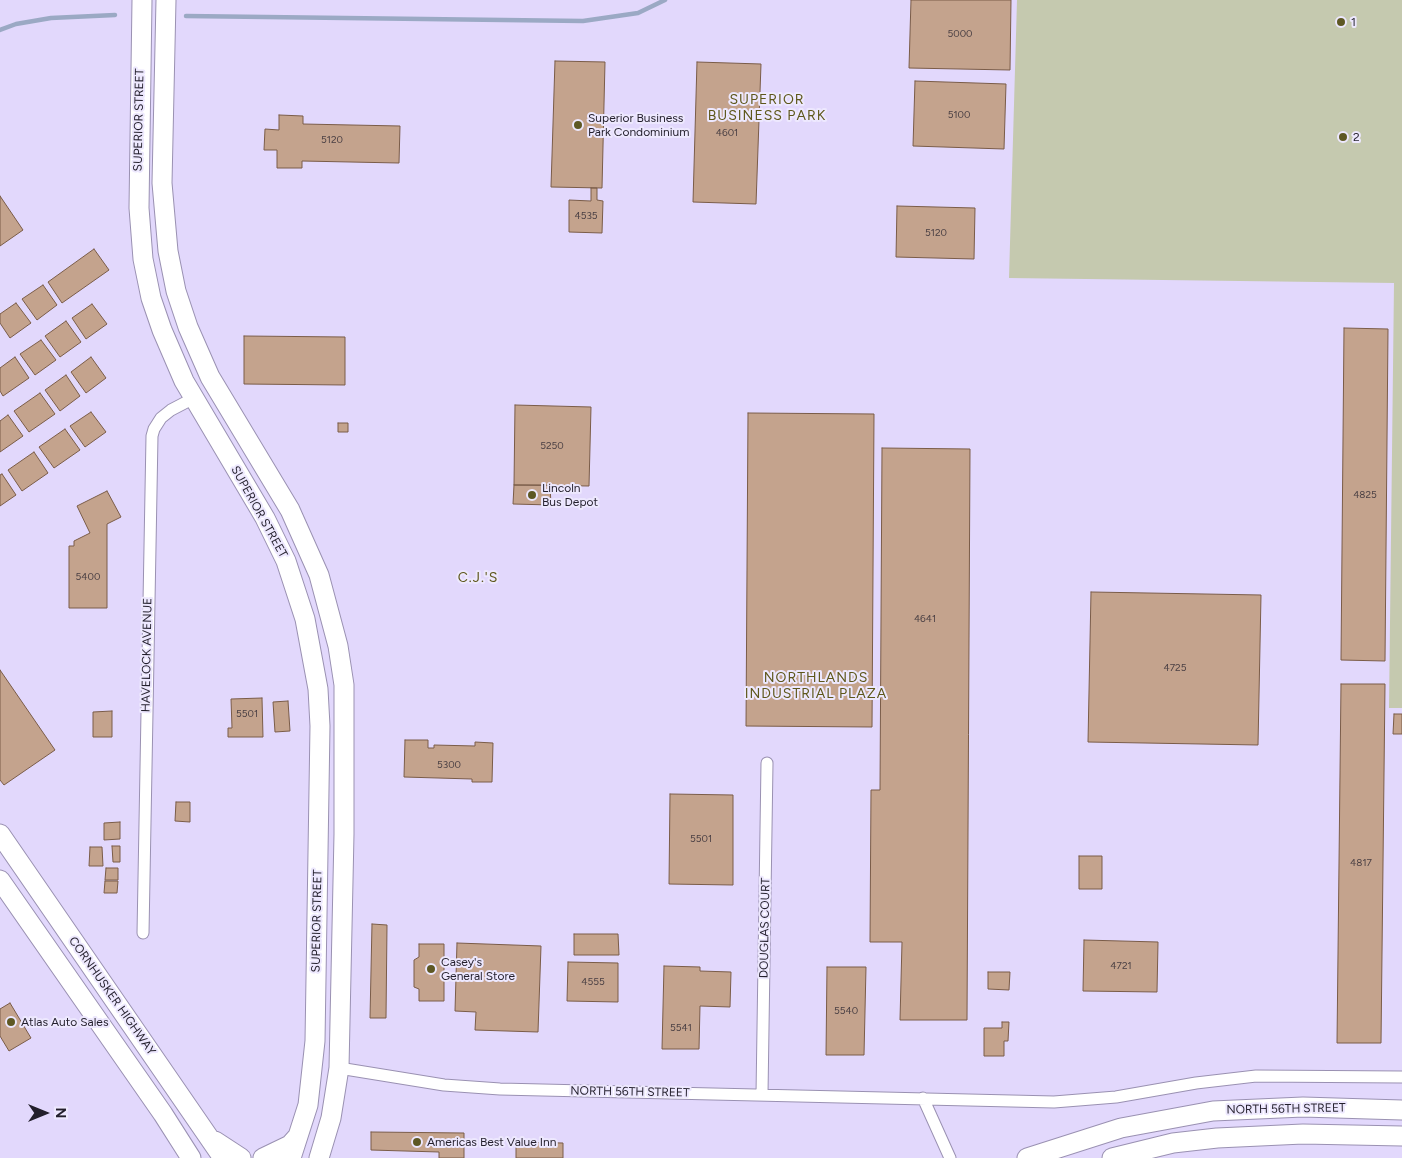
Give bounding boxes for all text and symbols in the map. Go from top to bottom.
place label: 1 [1351,15,1356,29]
marker: 1 [1335,16,1347,28]
house number: 5000 [948,28,972,40]
street label: SUPERIOR STREET [131,68,147,172]
district label: SUPERIOR BUSINESS PARK [706,92,828,124]
house number: 5100 [948,109,970,121]
place label: Superior Business Park Condominium [588,111,689,139]
marker: Superior Business Park Condominium [572,119,584,131]
house number: 4601 [716,127,738,139]
place label: 2 [1353,130,1360,144]
marker: 2 [1337,131,1349,143]
house number: 5120 [321,134,343,146]
house number: 4535 [574,210,598,222]
house number: 5120 [925,227,947,239]
house number: 5250 [540,440,564,452]
street label: SUPERIOR STREET [228,464,290,560]
place label: Lincoln Bus Depot [542,481,598,509]
marker: Lincoln Bus Depot [526,489,538,501]
house number: 4825 [1353,489,1377,501]
district label: C.J.'S [457,570,499,586]
house number: 5400 [76,571,100,583]
street label: HAVELOCK AVENUE [139,598,155,712]
house number: 4641 [914,613,936,625]
house number: 4725 [1164,662,1186,674]
district label: NORTHLANDS INDUSTRIAL PLAZA [743,670,889,702]
house number: 5501 [236,708,258,720]
house number: 5300 [437,759,461,771]
house number: 5501 [690,833,712,845]
house number: 4817 [1350,857,1372,869]
street label: SUPERIOR STREET [309,869,325,973]
street label: DOUGLAS COURT [757,878,773,978]
street label: CORNHUSKER HIGHWAY [66,934,158,1058]
place label: Casey's General Store [441,955,515,983]
house number: 4721 [1110,960,1132,972]
marker: Casey's General Store [425,963,437,975]
house number: 4555 [581,976,605,988]
house number: 5540 [834,1005,858,1017]
place label: Atlas Auto Sales [21,1015,108,1029]
marker: Atlas Auto Sales [5,1016,17,1028]
house number: 5541 [670,1022,692,1034]
street label: NORTH 56TH STREET [570,1084,690,1100]
north arrow [20,1088,70,1138]
street label: NORTH 56TH STREET [1226,1101,1346,1117]
text: N [52,1108,69,1118]
place label: Americas Best Value Inn [427,1135,556,1149]
marker: Americas Best Value Inn [411,1136,423,1148]

